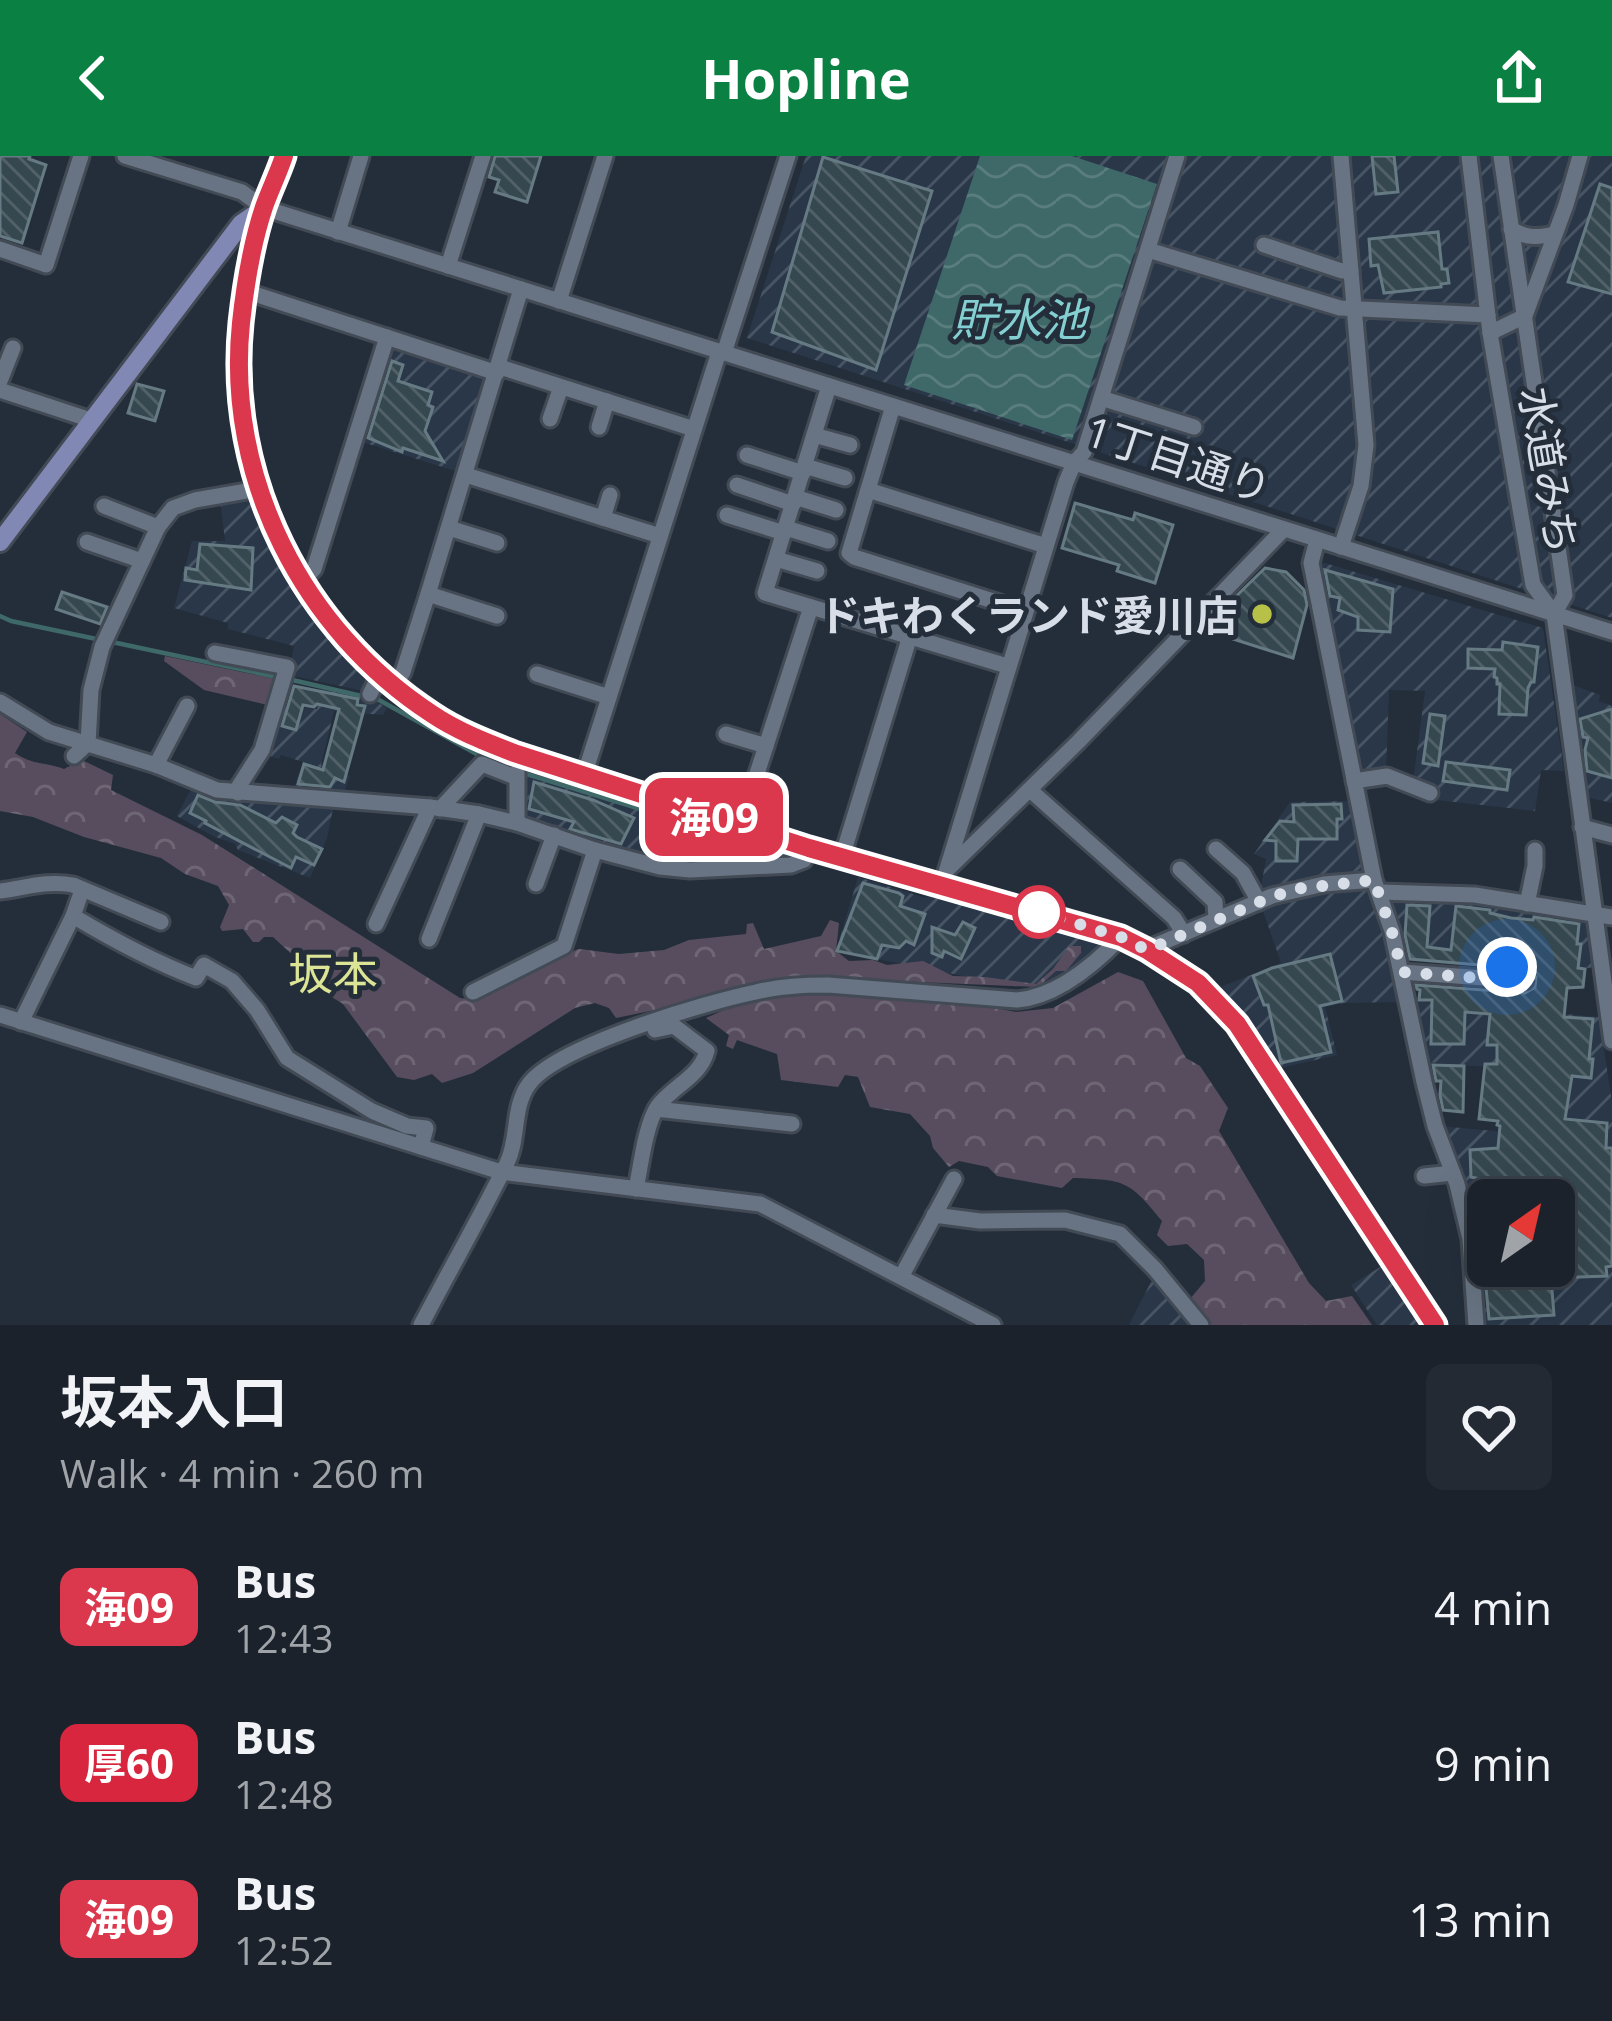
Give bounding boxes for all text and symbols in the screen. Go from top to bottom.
text: Hopline [701,41,911,115]
icon: back [60,45,126,111]
icon: share [1486,45,1552,111]
water label: 貯水池 [951,288,1090,349]
street label: 水道みち [1507,382,1593,558]
street label: 1丁目通り [1079,401,1279,515]
place label: ドキわくランド愛川店 [818,586,1238,643]
marker: ドキわくランド愛川店 [1249,601,1275,627]
line badge: 海09 [645,778,783,856]
text: 海09 [669,788,759,845]
unlabelled marker [1014,887,1064,937]
your location [1477,937,1537,997]
district label: 坂本 [288,942,378,1003]
north arrow [1467,1179,1575,1287]
map controls [1467,1179,1575,1287]
text: 坂本入口 [60,1362,288,1440]
button: heart [1426,1364,1552,1490]
text: Walk · 4 min · 260 m [60,1446,424,1499]
text: Bus [234,1550,316,1611]
text: 4 min [1434,1577,1552,1638]
text: 海09 [84,1578,174,1635]
text: 12:43 [234,1611,333,1664]
text: Bus [234,1706,316,1767]
text: 9 min [1434,1733,1552,1794]
text: 厚60 [84,1734,174,1791]
text: 12:48 [234,1767,333,1820]
text: Bus [234,1862,316,1923]
text: 13 min [1408,1889,1552,1950]
text: 海09 [84,1890,174,1947]
text: 12:52 [234,1923,333,1976]

